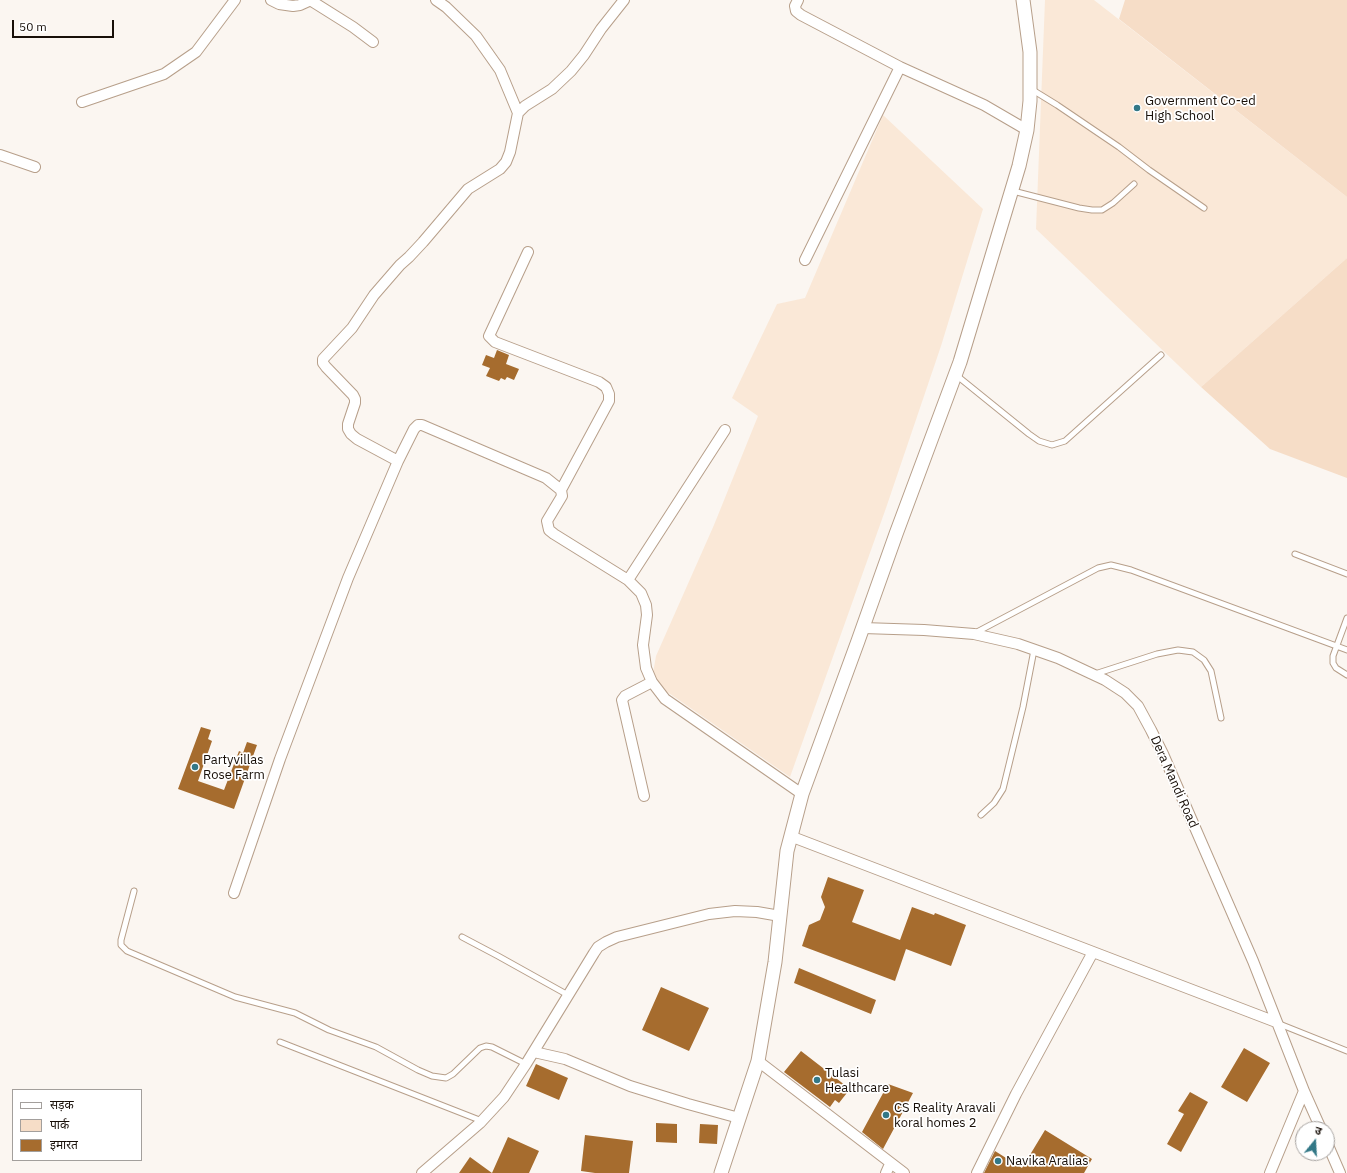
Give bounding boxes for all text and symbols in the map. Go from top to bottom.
scale bar [14,12,116,38]
text: 50 m [19,19,47,34]
place label: Government Co-ed High School [1145,93,1256,124]
marker: Government Co-ed High School [1132,103,1142,113]
street label: Dera Mandi Road [1147,734,1201,830]
place label: Partyvillas Rose Farm [203,752,265,783]
marker: Partyvillas Rose Farm [190,762,200,772]
place label: Tulasi Healthcare [825,1065,889,1096]
marker: Tulasi Healthcare [812,1075,822,1085]
legend [12,1089,142,1161]
text: सड़क [50,1097,74,1112]
place label: CS Reality Aravali koral homes 2 [894,1100,996,1131]
marker: CS Reality Aravali koral homes 2 [881,1110,891,1120]
text: पार्क [50,1117,69,1132]
north arrow [1295,1121,1335,1161]
text: उ [1313,1123,1324,1138]
text: इमारत [50,1137,78,1152]
place label: Navika Aralias [1006,1153,1089,1169]
marker: Navika Aralias [993,1156,1003,1166]

